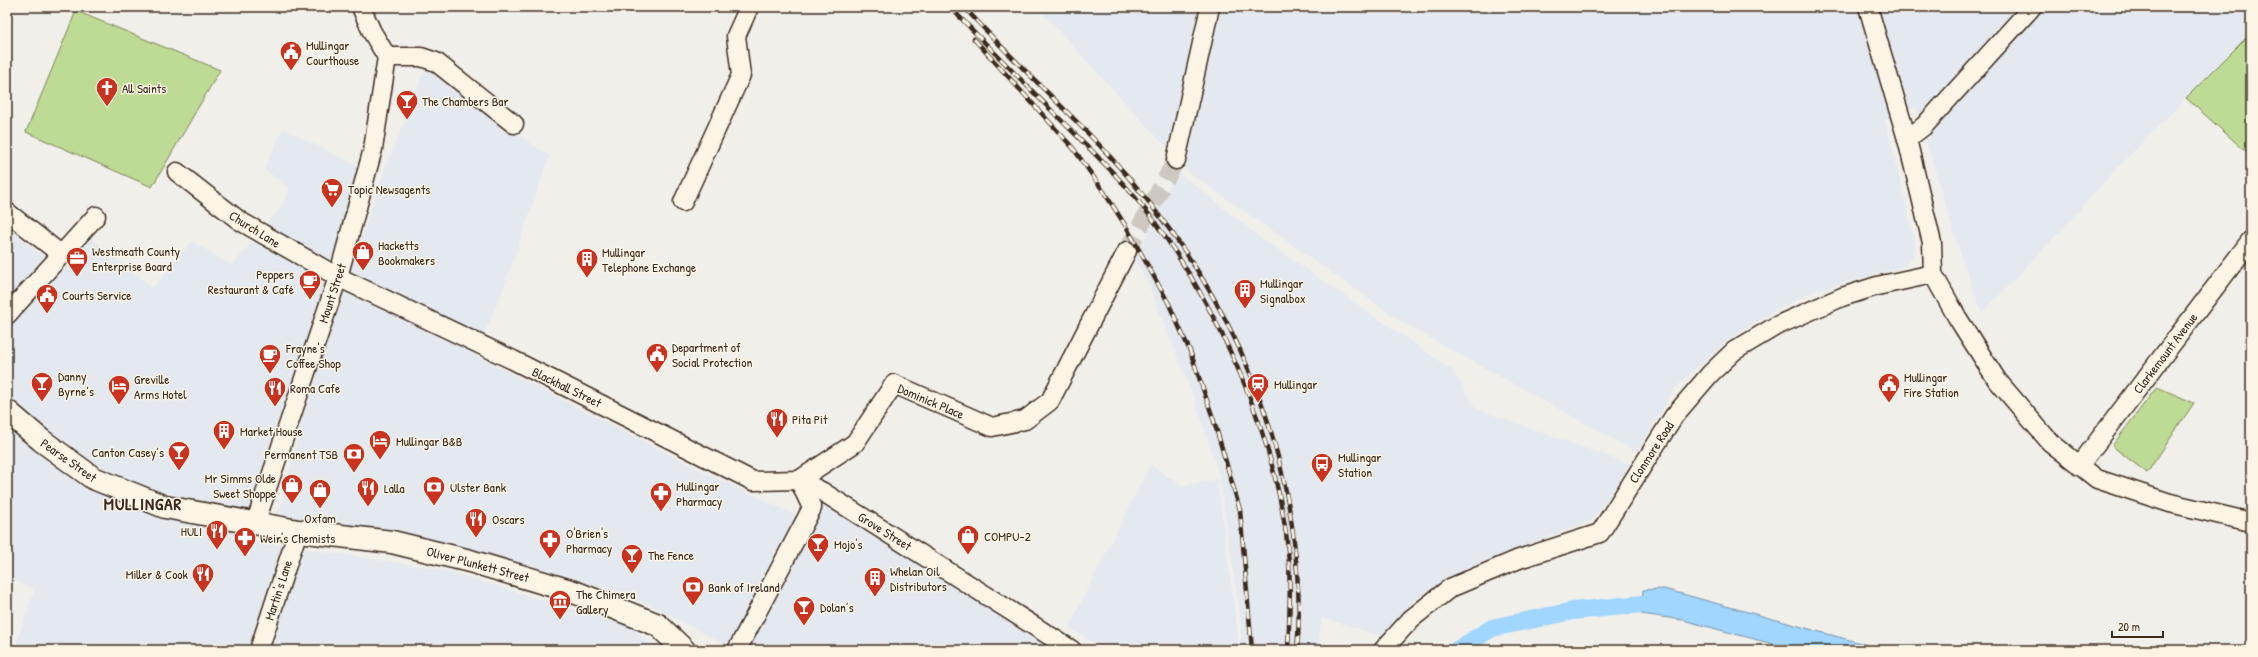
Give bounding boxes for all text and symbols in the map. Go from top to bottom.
place label: Mullingar Courthouse [306,36,359,69]
public building icon: Mullingar Courthouse [278,39,304,72]
church icon: All Saints [94,75,120,108]
place label: All Saints [122,79,166,97]
bar icon: The Chambers Bar [394,88,420,121]
place label: The Chambers Bar [422,92,508,110]
supermarket icon: Topic Newsagents [319,176,345,209]
place label: Topic Newsagents [348,180,430,198]
street label: Church Lane [226,206,284,252]
place label: Hacketts Bookmakers [378,236,435,269]
shop icon: Hacketts Bookmakers [350,239,376,272]
place label: Westmeath County Enterprise Board [92,242,181,275]
place label: Mullingar Telephone Exchange [602,243,696,276]
office icon: Westmeath County Enterprise Board [64,245,90,278]
building icon: Mullingar Telephone Exchange [574,246,600,279]
street label: Mount Street [314,260,350,325]
place label: Peppers Restaurant & Café [208,265,294,298]
cafe icon: Peppers Restaurant & Café [297,268,323,301]
place label: Mullingar Signalbox [1260,274,1306,307]
building icon: Mullingar Signalbox [1232,277,1258,310]
public building icon: Courts Service [34,282,60,315]
place label: Courts Service [62,286,132,304]
street label: Clarkemount Avenue [2129,309,2201,397]
place label: Department of Social Protection [672,338,753,371]
place label: Frayne's Coffee Shop [285,339,341,372]
public building icon: Department of Social Protection [644,341,670,374]
cafe icon: Frayne's Coffee Shop [257,342,283,375]
street label: Blackhall Street [529,362,605,412]
place label: Danny Byrne’s [58,367,94,400]
place label: Mullingar Fire Station [1903,368,1959,401]
bar icon: Danny Byrne’s [29,370,55,403]
place label: Greville Arms Hotel [134,370,187,403]
station icon: Mullingar [1245,371,1271,404]
public building icon: Mullingar Fire Station [1876,371,1902,404]
hotel icon: Greville Arms Hotel [106,373,132,406]
restaurant icon: Roma Cafe [262,375,288,408]
place label: Mullingar [1274,375,1317,393]
place label: Roma Cafe [290,379,340,397]
street label: Dominick Place [895,379,967,423]
restaurant icon: Pita Pit [764,406,790,439]
place label: Pita Pit [792,410,828,428]
building icon: Market House [211,418,237,451]
street label: Clonmore Road [1624,418,1678,486]
place label: Market House [240,422,303,440]
hotel icon: Mullingar B&B [367,428,393,461]
place label: Mullingar B&B [396,432,463,450]
street label: Pearse Street [37,434,101,486]
bar icon: Canton Casey’s [166,439,192,472]
bank icon: Permanent TSB [341,441,367,474]
place label: Canton Casey’s [92,443,164,461]
place label: Permanent TSB [265,445,338,463]
place label: Mullingar Station [1338,448,1381,481]
bus stop icon: Mullingar Station [1309,451,1335,484]
place label: Mr Simms Olde Sweet Shoppe [205,469,276,502]
shop icon: Mr Simms Olde Sweet Shoppe [279,472,305,505]
bank icon: Ulster Bank [421,474,447,507]
restaurant icon: Lalla [355,475,381,508]
shop icon: Oxfam [307,477,333,510]
place label: Mullingar Pharmacy [676,477,723,510]
place label: Ulster Bank [450,478,507,496]
place label: Lalla [384,479,405,497]
pharmacy icon: Mullingar Pharmacy [648,480,674,513]
district label: MULLINGAR [104,492,182,515]
restaurant icon: Oscars [463,506,489,539]
street label: Grove Street [855,507,916,555]
place label: Oxfam [304,509,336,527]
place label: Oscars [492,510,524,528]
restaurant icon: HULI [204,518,230,551]
place label: HULI [181,522,202,540]
shop icon: COMPU-2 [955,523,981,556]
place label: O'Brien's Pharmacy [566,524,613,557]
pharmacy icon: Weir's Chemists [232,525,258,558]
pharmacy icon: O'Brien's Pharmacy [537,527,563,560]
place label: COMPU-2 [984,527,1031,545]
place label: Weir's Chemists [260,529,335,547]
bar icon: Mojo's [805,531,831,564]
place label: Mojo's [834,535,862,553]
street label: Oliver Plunkett Street [425,542,532,586]
bar icon: The Fence [619,542,645,575]
place label: The Fence [648,546,694,564]
street label: Martin's Lane [260,558,296,622]
restaurant icon: Miller & Cook [190,561,216,594]
place label: Whelan Oil Distributors [890,562,947,595]
place label: Miller & Cook [126,565,189,583]
building icon: Whelan Oil Distributors [862,565,888,598]
bank icon: Bank of Ireland [680,574,706,607]
place label: Bank of Ireland [708,578,780,596]
place label: The Chimera Gallery [576,585,635,618]
museum icon: The Chimera Gallery [547,588,573,621]
bar icon: Dolan’s [791,594,817,627]
place label: Dolan’s [820,598,854,616]
scale bar [2112,613,2163,639]
text: 20 m [2118,618,2140,635]

